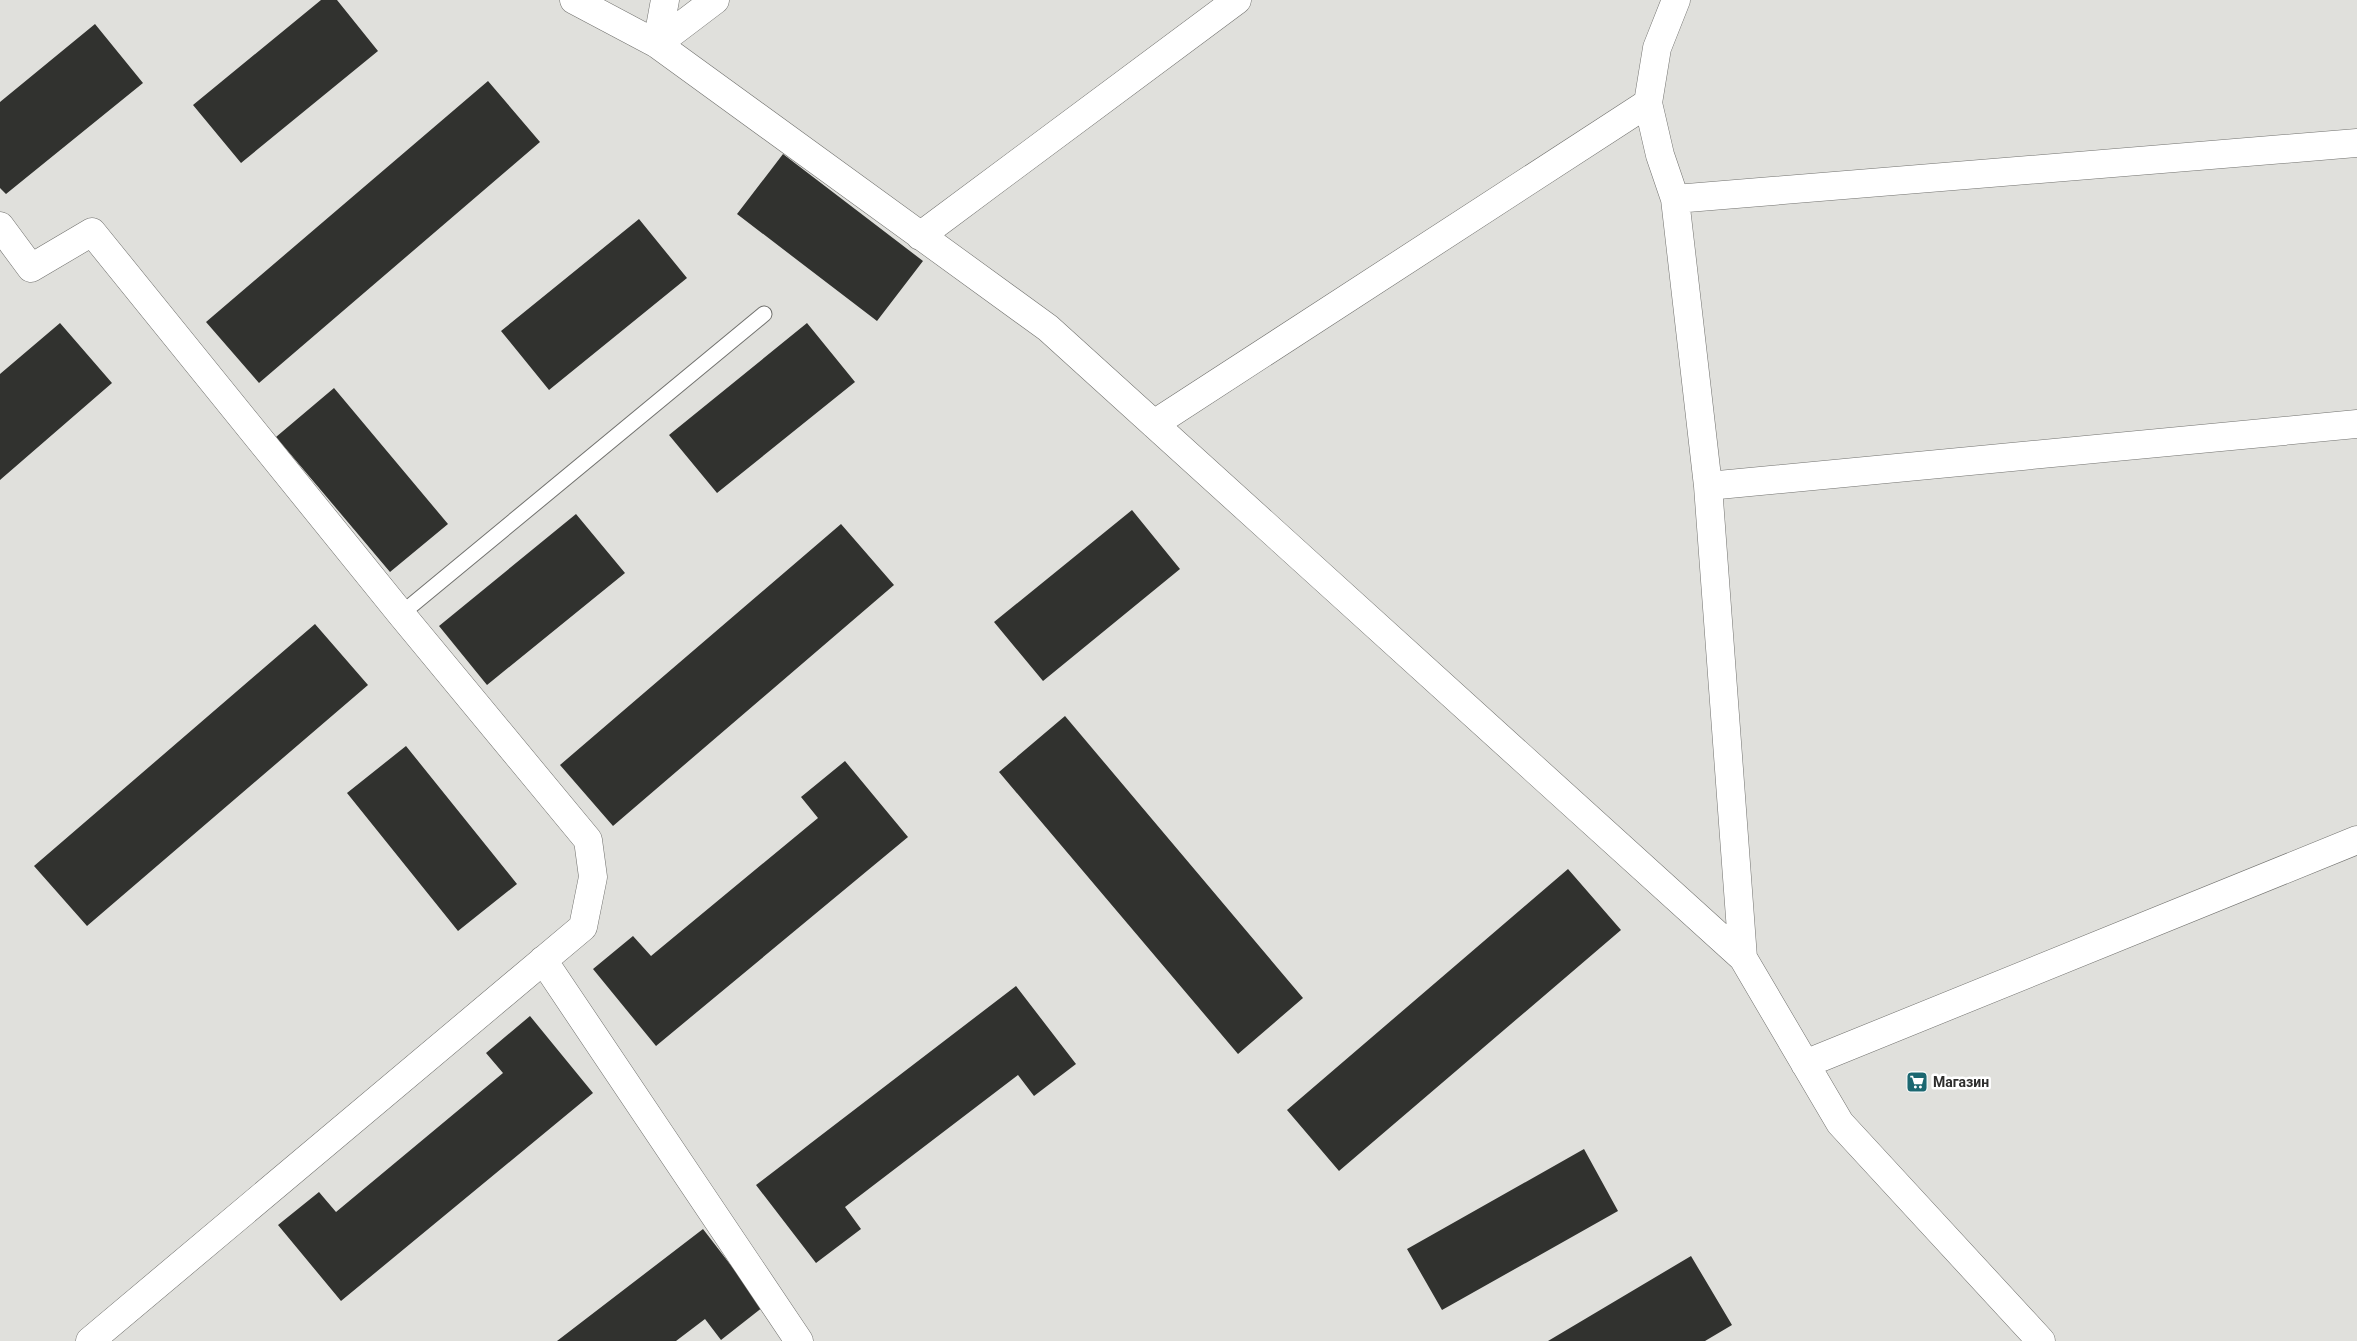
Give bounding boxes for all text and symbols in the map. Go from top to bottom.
supermarket icon: Магазин [1905,1070,1929,1094]
place label: Магазин [1933,1074,1989,1090]

